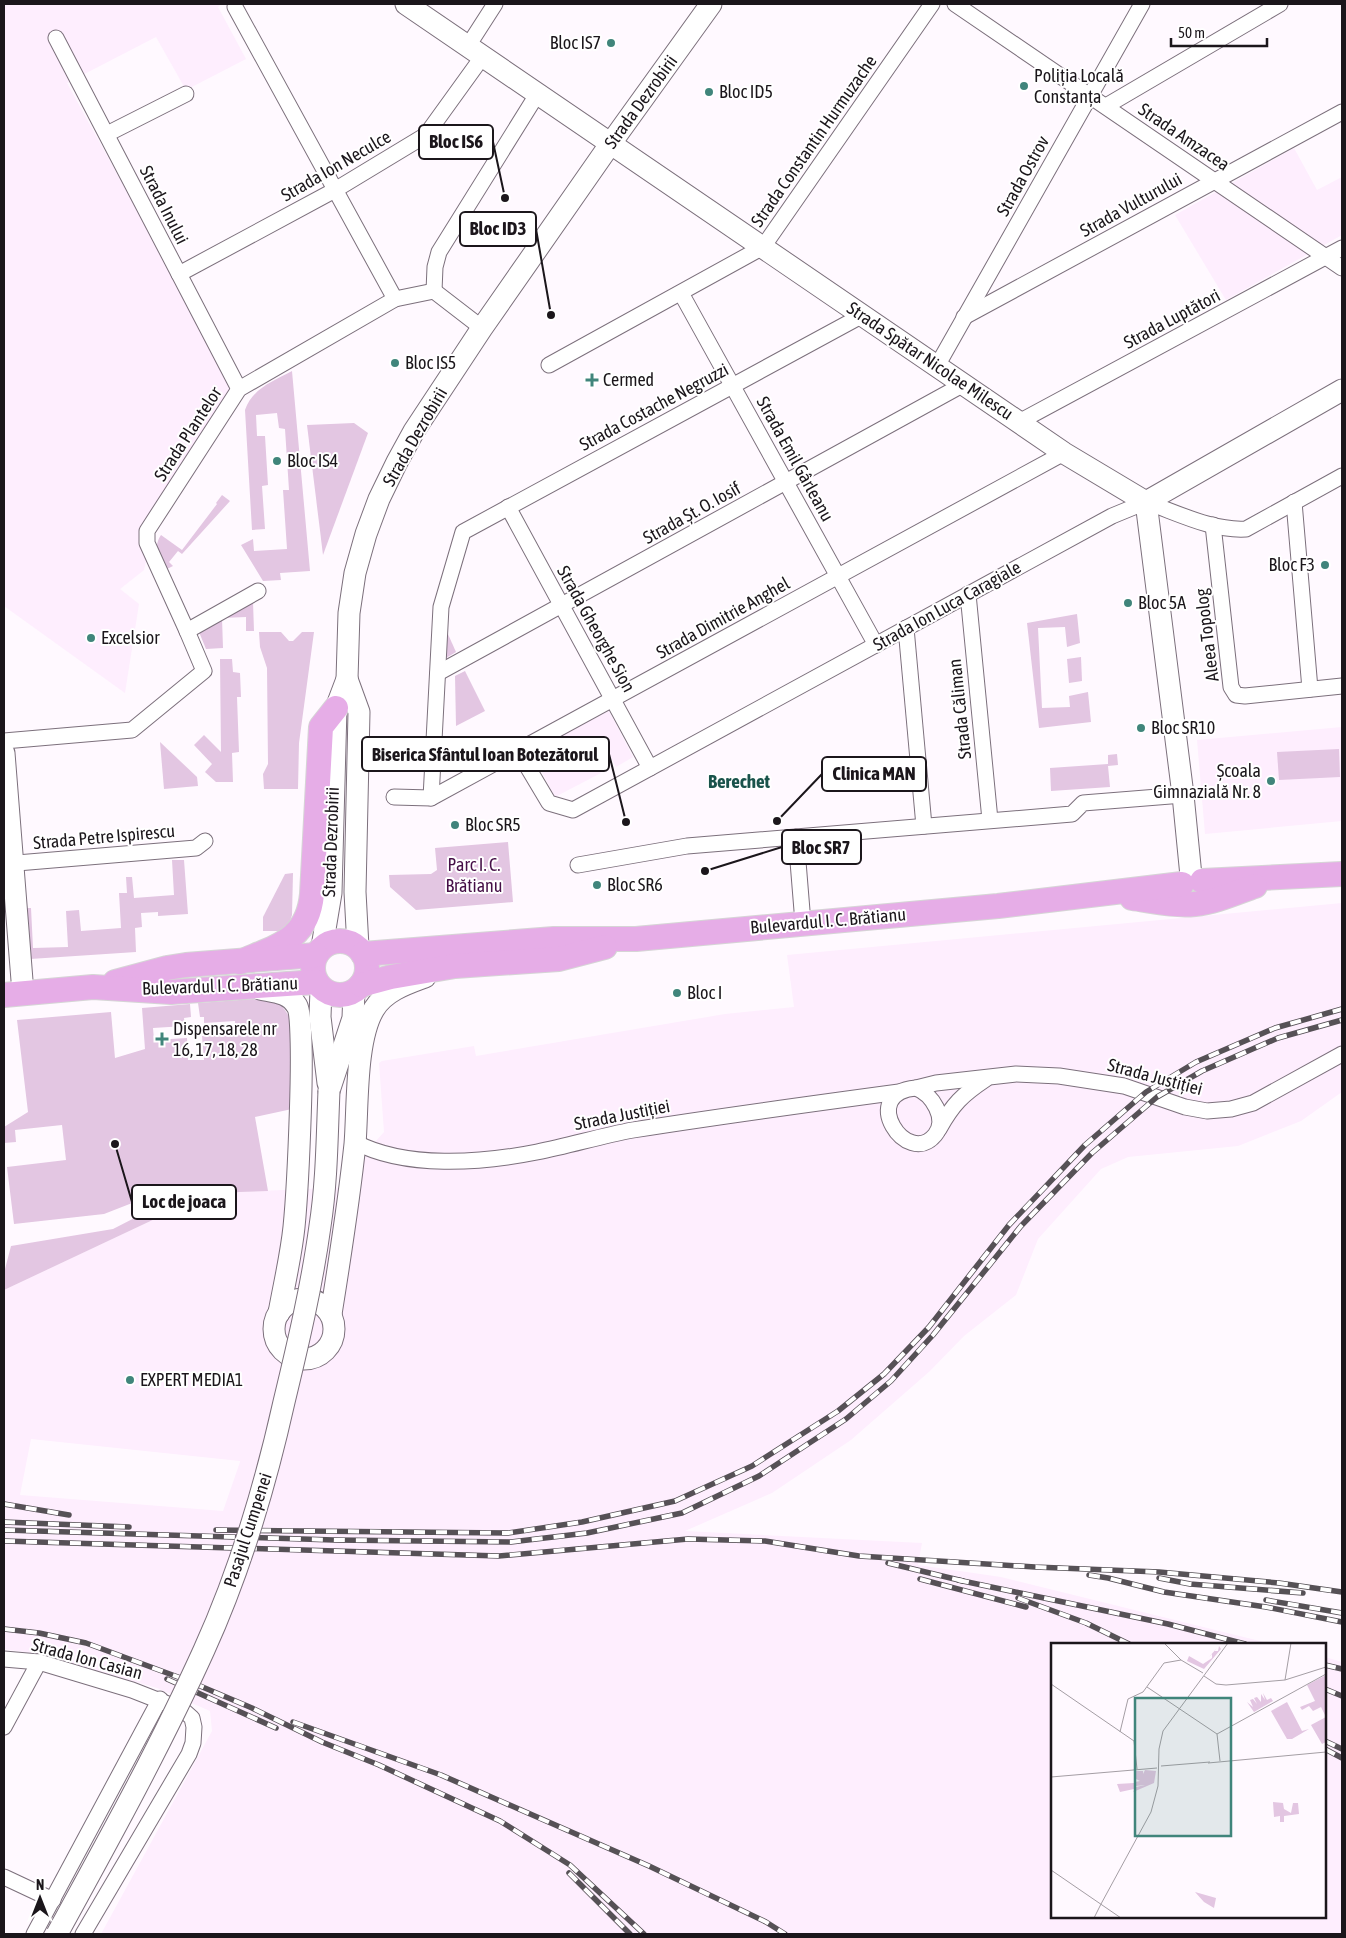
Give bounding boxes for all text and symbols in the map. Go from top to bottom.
scale bar [1171,15,1267,47]
text: 50 m [1178,24,1205,41]
place label: Bloc IS7 [550,32,601,53]
marker: Bloc IS7 [605,37,617,49]
street label: Strada Dezrobirii [600,51,681,152]
street label: Strada Constantin Hurmuzache [746,51,881,230]
place label: Poliția Locală Constanța [1034,65,1124,107]
marker: Poliția Locală Constanța [1018,80,1030,92]
place label: Bloc ID5 [719,81,773,102]
marker: Bloc ID5 [703,86,715,98]
street label: Strada Amzacea [1135,98,1234,175]
callout: Bloc IS6 [419,125,493,159]
street label: Strada Ion Neculce [277,126,394,205]
text: Bloc IS6 [429,130,483,152]
street label: Strada Ostrov [992,132,1053,220]
street label: Strada Inului [136,162,193,247]
street label: Strada Vulturului [1076,168,1185,241]
callout: Bloc ID3 [460,212,536,246]
text: Bloc ID3 [470,217,526,239]
street label: Strada Luptători [1120,284,1224,353]
street label: Strada Spătar Nicolae Milescu [843,297,1017,424]
place label: Bloc IS5 [405,352,456,373]
marker: Bloc IS5 [389,357,401,369]
street label: Strada Costache Negruzzi [576,358,732,455]
place label: Cermed [603,369,654,390]
marker: Cermed [585,373,599,387]
street label: Strada Plantelor [149,382,226,485]
street label: Strada Dezrobirii [378,384,451,490]
street label: Strada Emil Gârleanu [753,393,838,525]
place label: Bloc IS4 [287,450,338,471]
marker: Bloc IS4 [271,455,283,467]
street label: Strada Șt. O. Iosif [639,477,744,548]
place label: Bloc F3 [1269,554,1315,575]
street label: Strada Ion Luca Caragiale [869,556,1024,655]
marker: Bloc F3 [1319,559,1331,571]
street label: Strada Gheorghe Sion [553,562,640,696]
street label: Strada Dimitrie Anghel [653,572,793,663]
street label: Aleea Topolog [1190,587,1223,683]
place label: Bloc 5A [1138,592,1186,613]
marker: Bloc 5A [1122,597,1134,609]
place label: Excelsior [101,627,160,648]
marker: Excelsior [85,632,97,644]
street label: Strada Căliman [944,658,975,760]
place label: Bloc SR10 [1151,717,1215,738]
marker: Bloc SR10 [1135,722,1147,734]
callout: Biserica Sfântul Ioan Botezătorul [362,737,609,771]
text: Biserica Sfântul Ioan Botezătorul [372,743,599,765]
callout: Clinica MAN [822,757,926,791]
place label: Școala Gimnazială Nr. 8 [1153,760,1261,802]
text: Clinica MAN [832,762,916,784]
district label: Berechet [708,770,771,792]
marker: Școala Gimnazială Nr. 8 [1265,775,1277,787]
street label: Strada Dezrobirii [318,787,343,897]
place label: Bloc SR5 [465,814,521,835]
marker: Bloc SR5 [449,819,461,831]
street label: Strada Petre Ispirescu [32,820,176,853]
callout: Bloc SR7 [782,830,861,864]
text: Bloc SR7 [792,836,850,858]
park label: Parc I. C. Brătianu [446,854,502,896]
place label: Bloc SR6 [607,874,663,895]
marker: Bloc SR6 [591,879,603,891]
street label: Bulevardul I. C. Brătianu [749,903,907,938]
street label: Bulevardul I. C. Brătianu [142,972,298,999]
place label: Bloc I [687,982,722,1003]
marker: Bloc I [671,987,683,999]
place label: Dispensarele nr 16, 17, 18, 28 [173,1018,277,1060]
marker: Dispensarele nr 16, 17, 18, 28 [155,1032,169,1046]
street label: Strada Justiției [1105,1054,1205,1099]
street label: Strada Justiției [572,1095,672,1134]
callout: Loc de joaca [132,1185,236,1219]
text: Loc de joaca [142,1190,226,1212]
place label: EXPERT MEDIA1 [140,1369,243,1390]
marker: EXPERT MEDIA1 [124,1374,136,1386]
street label: Pasajul Cumpenei [219,1470,276,1590]
street label: Strada Ion Casian [29,1634,145,1683]
inset map [1051,1643,1326,1918]
north arrow [15,1873,65,1923]
text: N [36,1877,44,1893]

